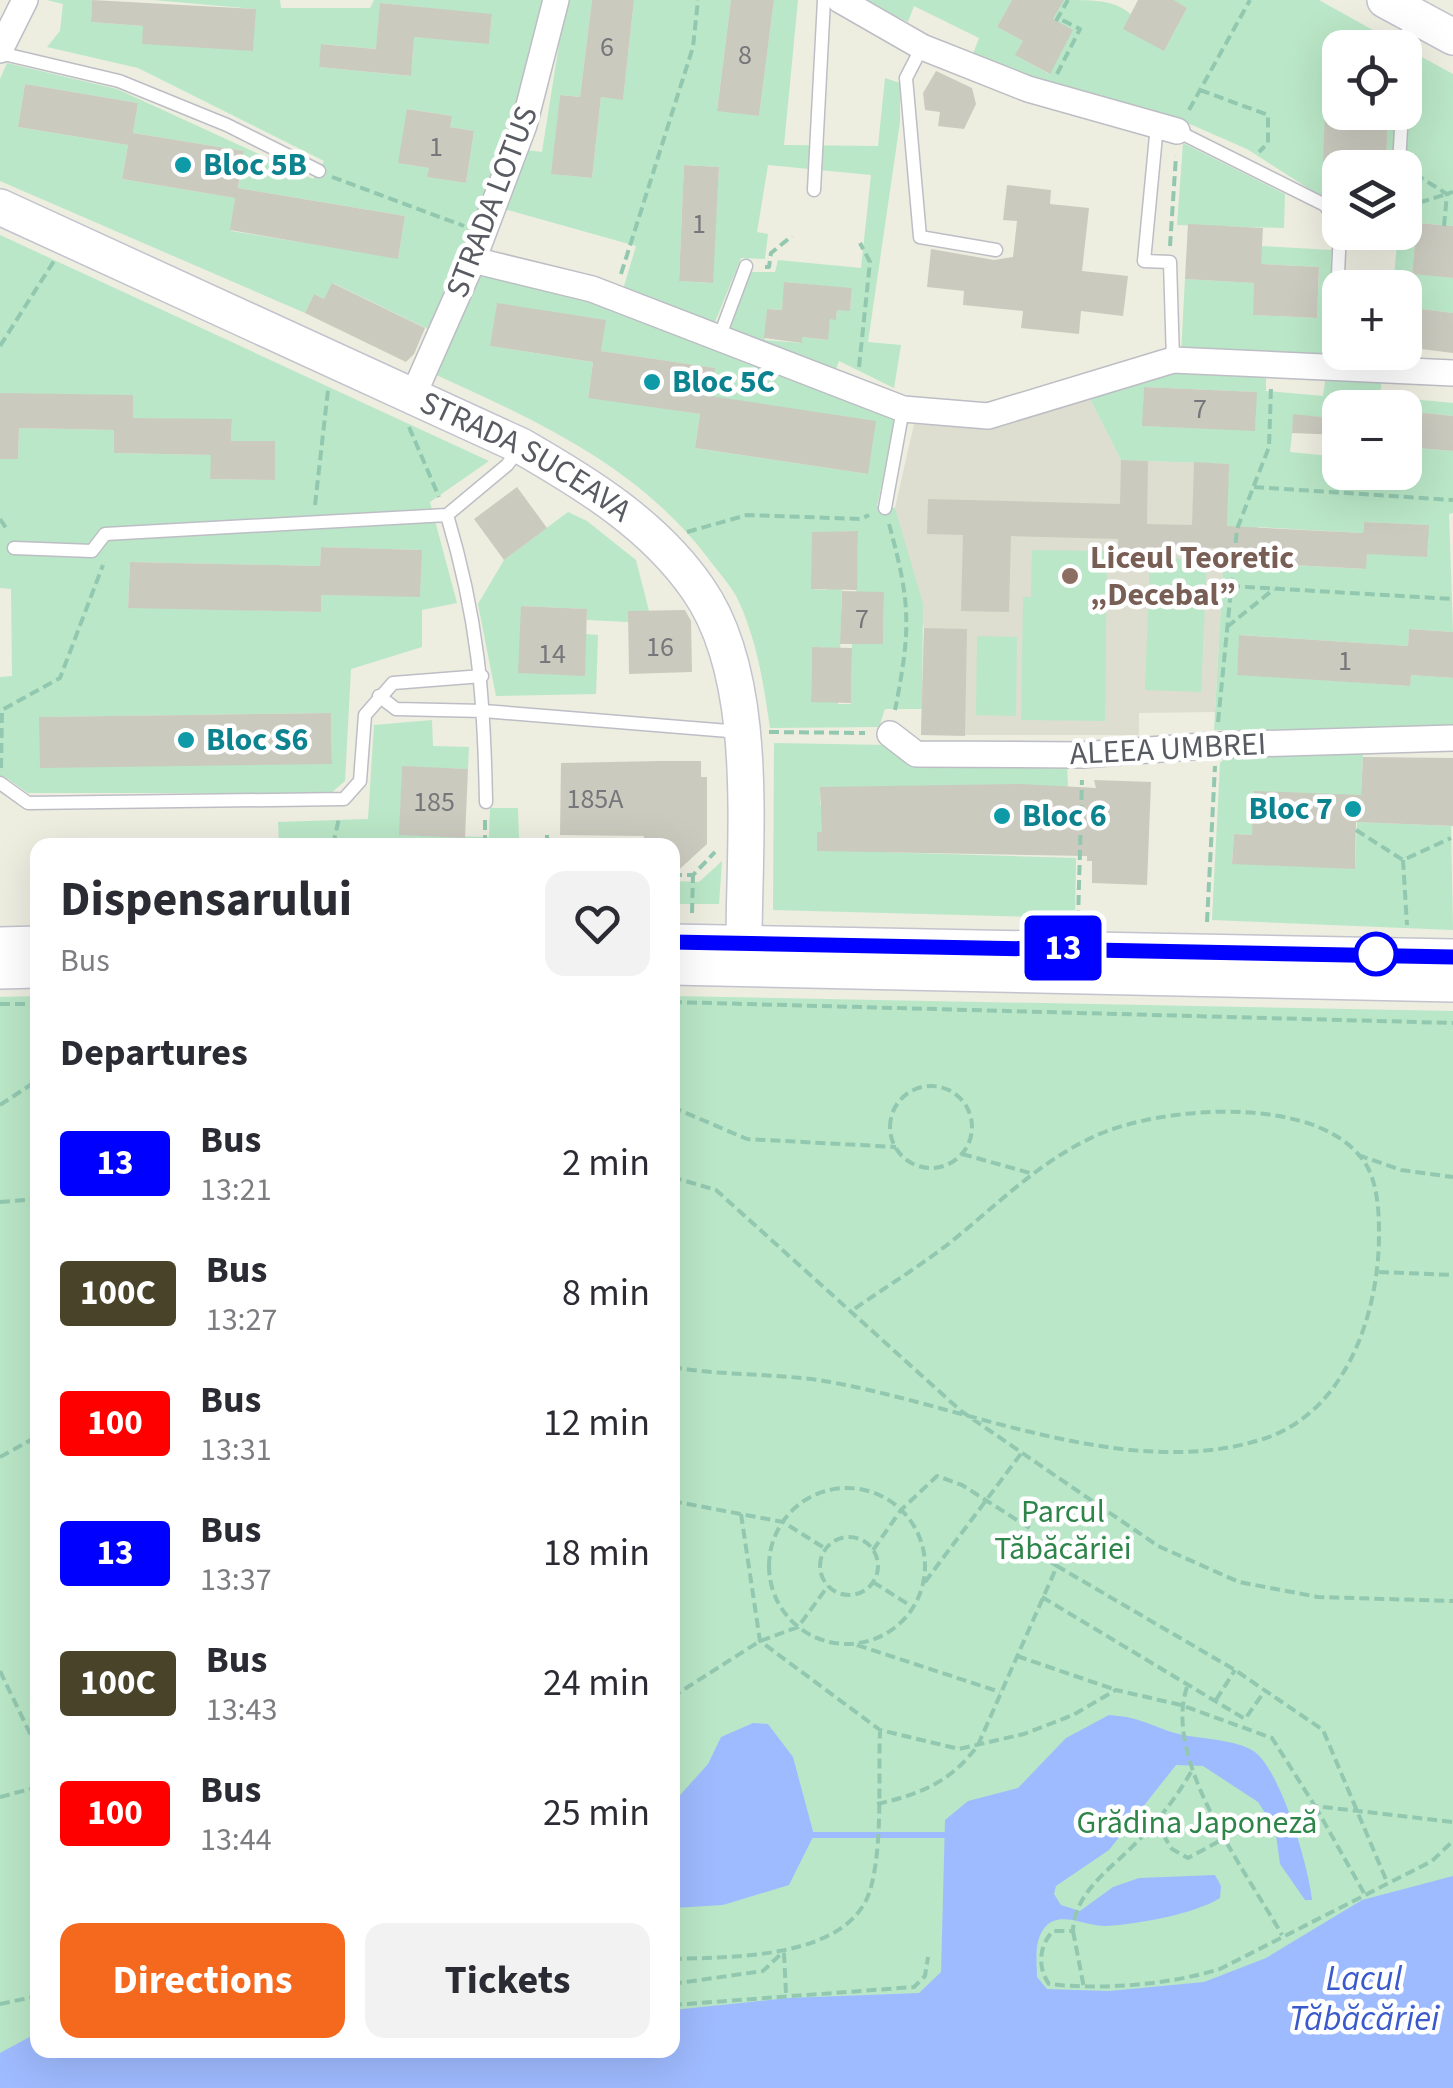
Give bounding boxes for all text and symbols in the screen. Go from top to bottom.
house number: 6 [600,27,614,67]
map controls [1322,30,1422,490]
button: locate [1322,30,1422,130]
house number: 8 [738,35,752,75]
street label: STRADA LOTUS [434,99,550,305]
house number: 1 [429,127,443,167]
place label: Bloc 5B [203,142,307,188]
button: layers [1322,150,1422,250]
marker: Bloc 5B [172,154,194,176]
house number: 1 [692,204,706,244]
button: + [1322,270,1422,370]
place label: Bloc 5C [672,359,775,405]
marker: Bloc 5C [641,371,663,393]
street label: STRADA SUCEAVA [412,380,642,534]
house number: 7 [1193,389,1207,429]
button: − [1322,390,1422,490]
place label: Liceul Teoretic „Decebal” [1090,535,1294,618]
marker: Liceul Teoretic „Decebal” [1059,565,1081,587]
house number: 7 [855,599,869,639]
house number: 16 [646,627,674,667]
house number: 14 [538,634,566,674]
house number: 1 [1338,641,1352,681]
place label: Bloc S6 [206,717,308,763]
street label: ALEEA UMBREI [1069,721,1267,777]
marker: Bloc S6 [175,729,197,751]
house number: 185A [567,779,624,819]
house number: 185 [413,782,455,822]
place label: Bloc 7 [1248,786,1333,832]
place label: Bloc 6 [1022,793,1107,839]
marker: Bloc 7 [1342,798,1364,820]
marker: Bloc 6 [991,805,1013,827]
text: Dispensarului [60,866,352,934]
button: heart [545,871,650,976]
line badge: 13 [1018,916,1108,980]
text: 13 [1045,923,1081,973]
unlabelled marker [1355,933,1397,975]
text: Bus [60,938,110,984]
text: Departures [60,1026,248,1080]
text: Bus [200,1113,261,1167]
text: 2 min [562,1136,650,1190]
text: 13 [97,1138,133,1188]
text: 13:21 [200,1167,272,1213]
text: Bus [206,1243,267,1297]
text: 8 min [562,1266,650,1320]
text: 100C [80,1268,156,1318]
text: 13:27 [206,1297,277,1343]
text: Bus [200,1373,261,1427]
text: 12 min [543,1396,650,1450]
text: 100 [87,1398,143,1448]
text: 13:31 [200,1427,272,1473]
park label: Parcul Tăbăcăriei [994,1489,1132,1572]
text: Bus [200,1503,261,1557]
text: 18 min [543,1526,650,1580]
text: 13 [97,1528,133,1578]
text: 13:37 [200,1557,272,1603]
text: Bus [206,1633,267,1687]
text: 24 min [543,1656,650,1710]
text: 100C [80,1658,156,1708]
text: 13:43 [206,1687,277,1733]
text: Bus [200,1763,261,1817]
text: 25 min [543,1786,650,1840]
text: 100 [87,1788,143,1838]
park label: Grădina Japoneză [1077,1800,1317,1846]
text: 13:44 [200,1817,272,1863]
button: Directions [60,1923,345,2038]
button: Tickets [365,1923,650,2038]
water label: Lacul Tăbăcăriei [1289,1954,1440,2044]

